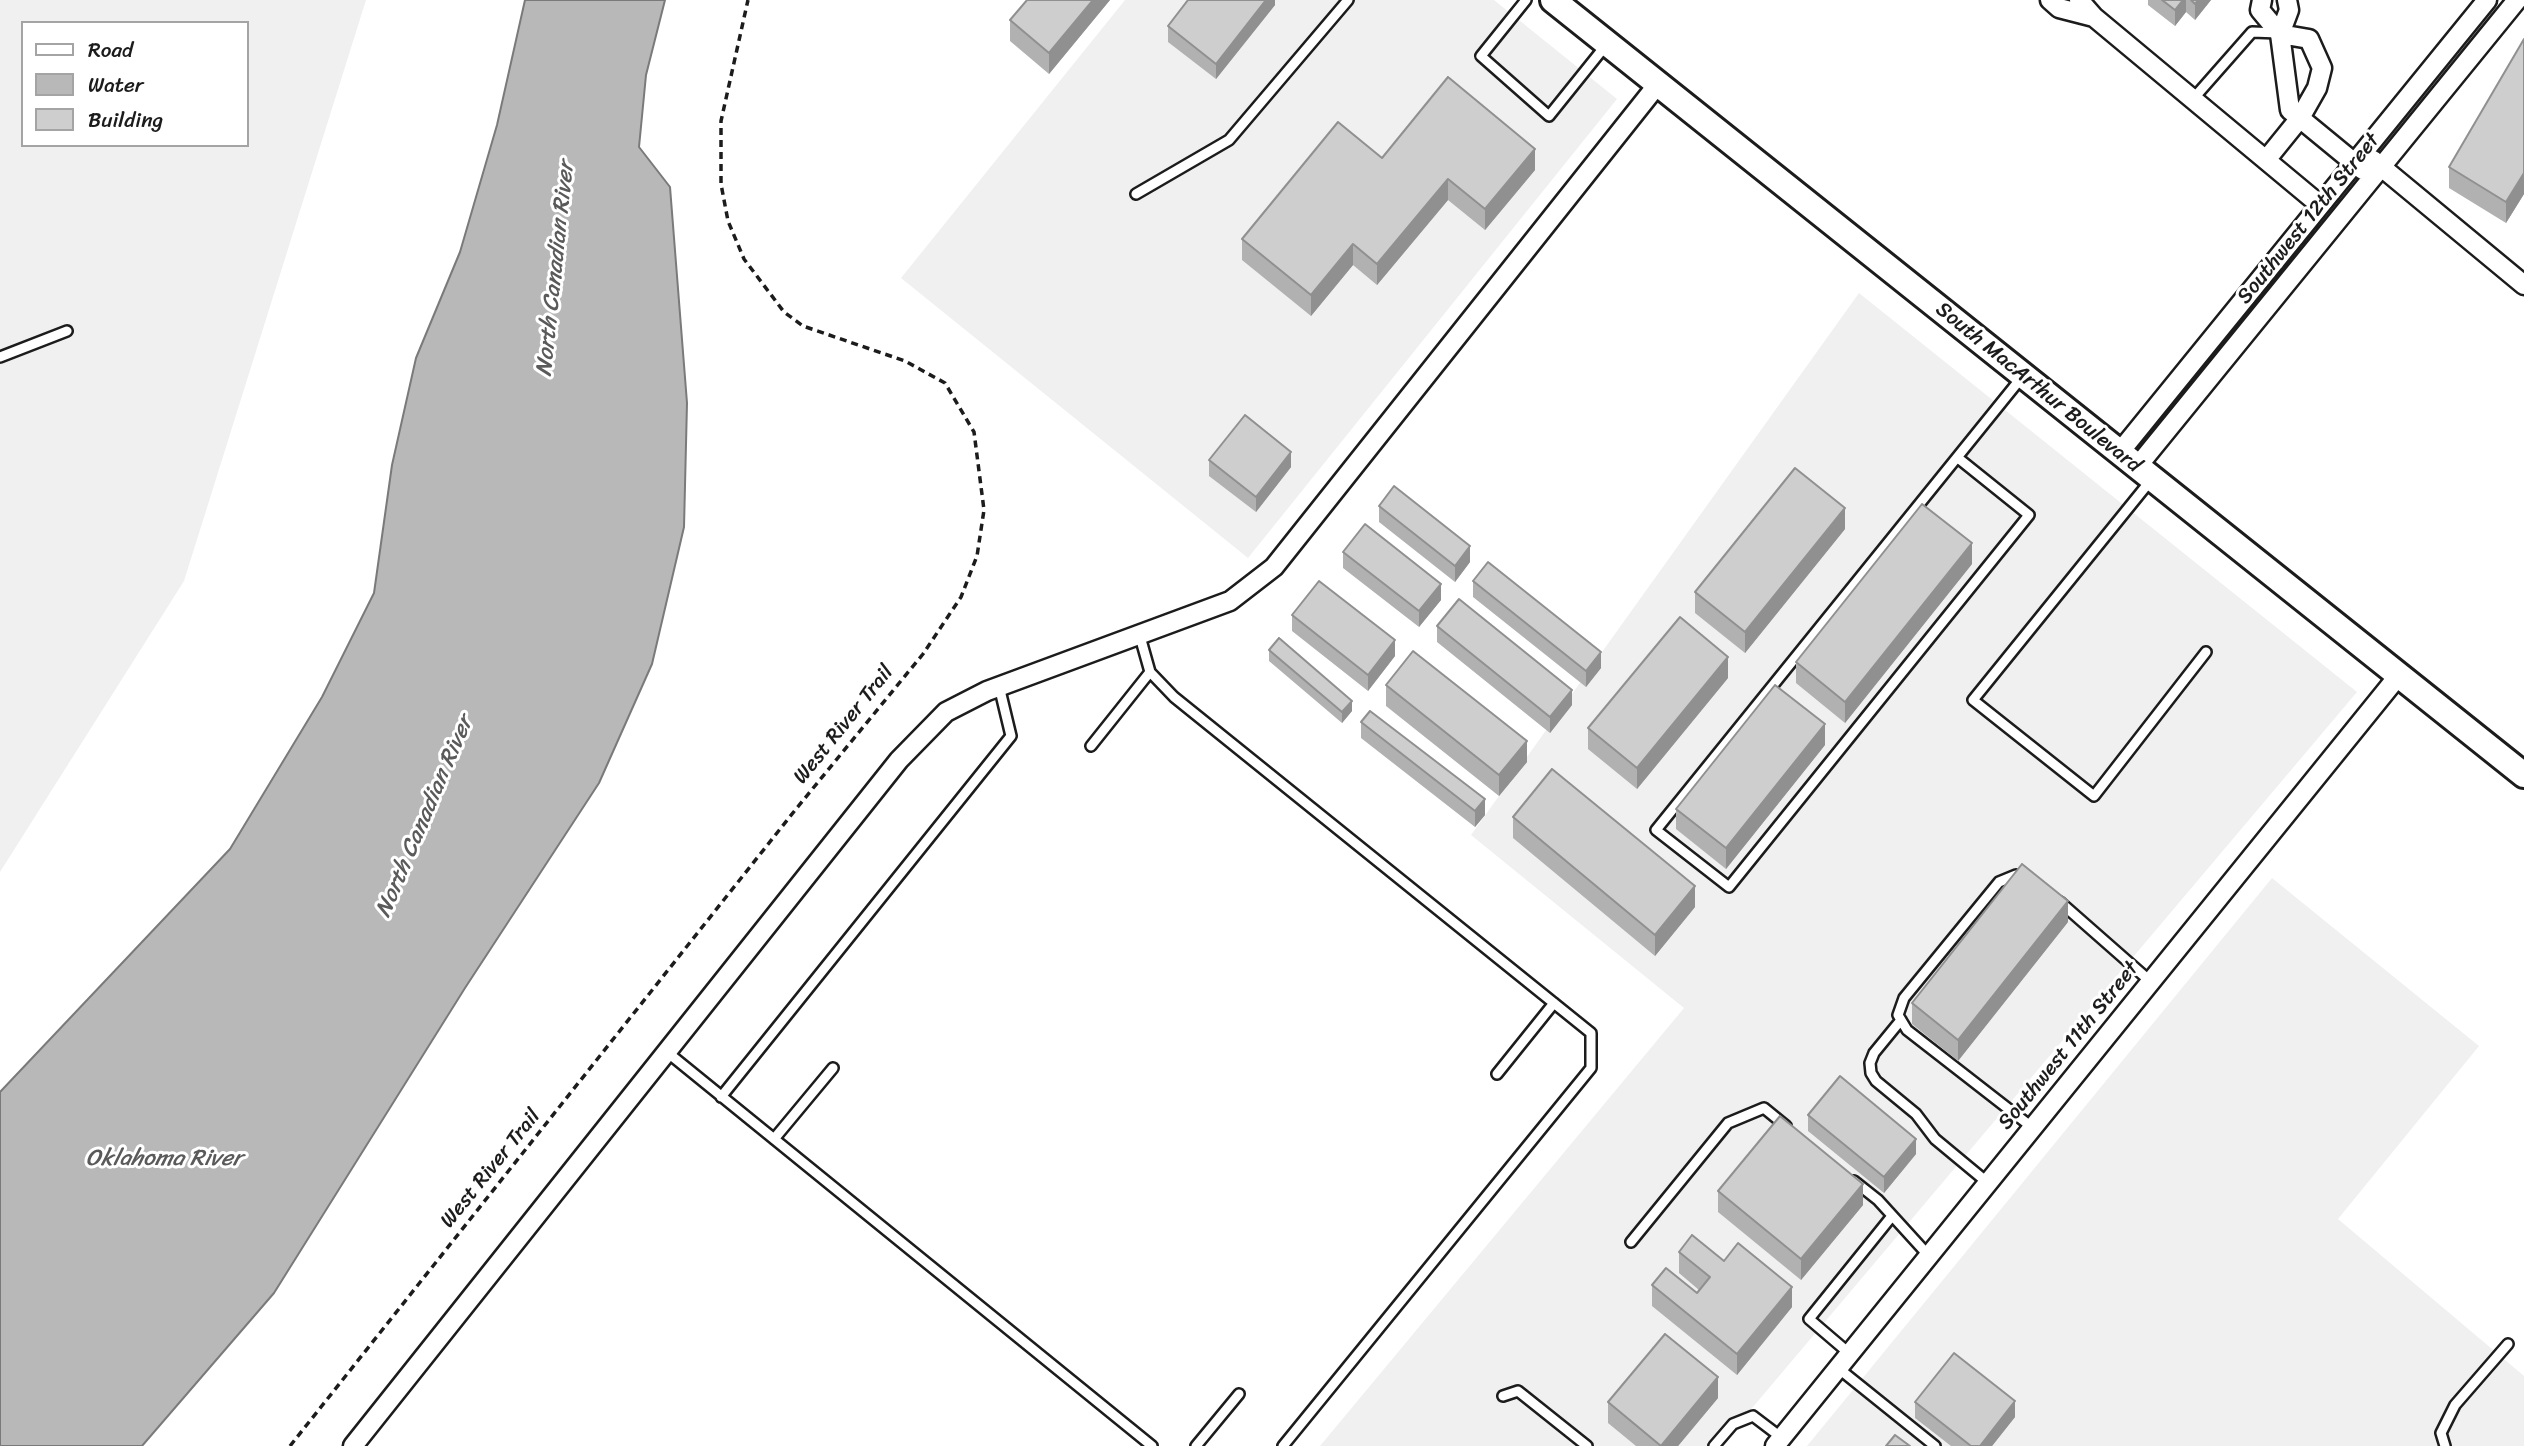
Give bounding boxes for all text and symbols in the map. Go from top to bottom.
legend [21,21,248,147]
text: Road [88,31,133,69]
text: Water [88,66,143,104]
text: Building [88,101,163,139]
street label: Southwest 12th Street [2232,129,2386,309]
water label: North Canadian River [531,160,581,378]
street label: South MacArthur Boulevard [1930,297,2146,479]
street label: West River Trail [789,661,899,789]
water label: North Canadian River [370,712,480,922]
street label: Southwest 11th Street [1993,957,2145,1135]
street label: West River Trail [436,1105,546,1233]
water label: Oklahoma River [86,1145,242,1173]

